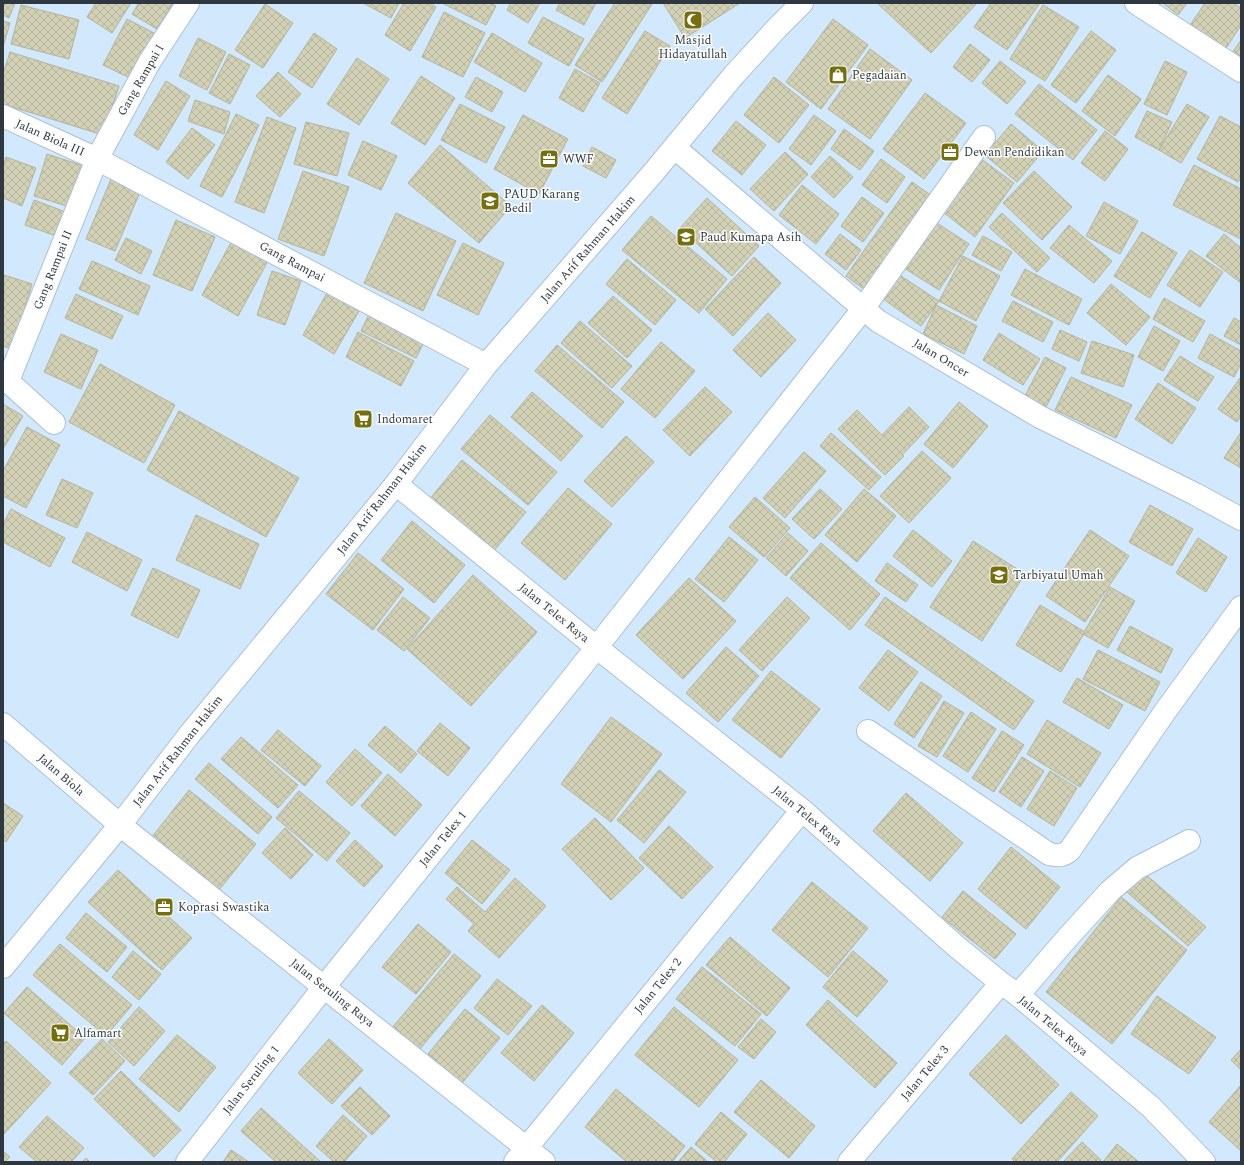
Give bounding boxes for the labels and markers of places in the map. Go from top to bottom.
mosque icon: Masjid Hidayatullah [682,9,704,31]
place label: Masjid Hidayatullah [659,31,727,64]
shop icon: Pegadaian [827,64,849,86]
place label: Pegadaian [852,66,907,85]
office icon: Dewan Pendidikan [939,141,961,163]
place label: Dewan Pendidikan [964,143,1065,162]
office icon: WWF [538,148,560,170]
place label: WWF [563,150,594,169]
place label: PAUD Karang Bedil [504,185,580,218]
school or university icon: PAUD Karang Bedil [479,190,501,212]
school or university icon: Paud Kumapa Asih [675,226,697,248]
place label: Paud Kumapa Asih [700,228,801,247]
supermarket icon: Indomaret [352,408,374,430]
place label: Indomaret [377,410,433,429]
school or university icon: Tarbiyatul Umah [988,564,1010,586]
place label: Tarbiyatul Umah [1013,566,1103,585]
office icon: Koprasi Swastika [153,896,175,918]
place label: Koprasi Swastika [178,898,269,917]
supermarket icon: Alfamart [49,1022,71,1044]
place label: Alfamart [74,1024,122,1043]

